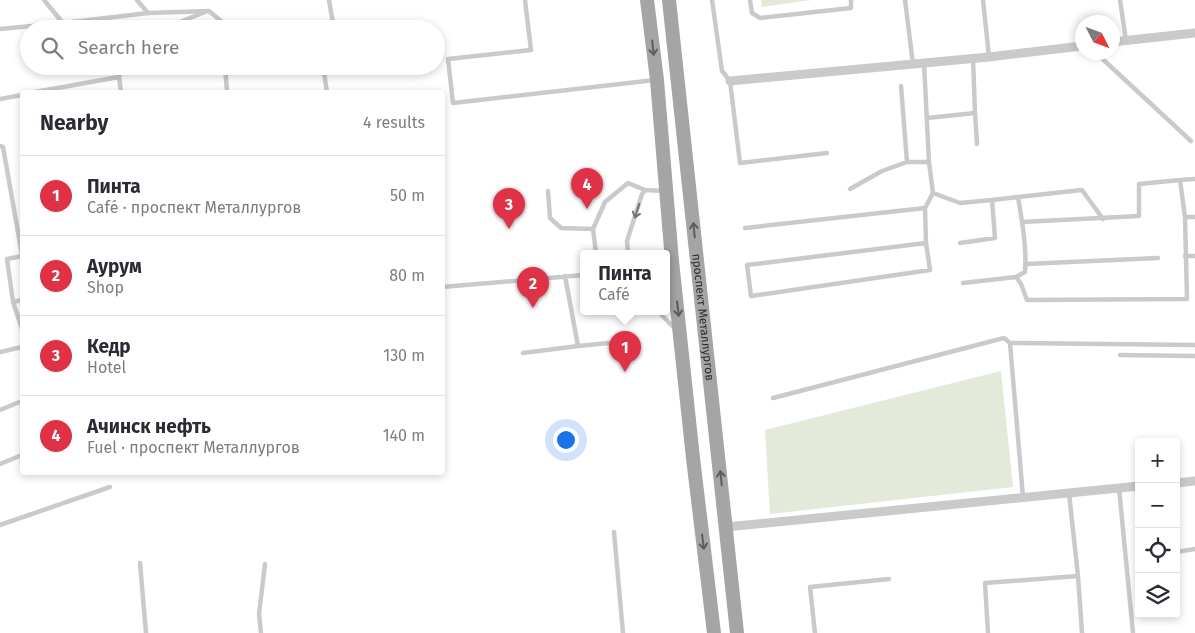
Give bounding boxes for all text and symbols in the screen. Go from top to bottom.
north arrow [1075,15,1120,60]
search box [20,20,445,75]
icon: search [38,34,66,62]
text: Search here [78,36,179,59]
one-way arrow [648,40,658,56]
text: Nearby [40,110,108,136]
text: 4 results [363,113,425,132]
pin: 4 [571,168,603,209]
text: Пинта [87,175,141,198]
text: 1 [52,186,60,205]
text: 50 m [390,186,425,205]
pin: 3 [493,188,525,229]
text: Café · проспект Металлургов [87,198,301,217]
one-way arrow [631,203,641,219]
one-way arrow [690,222,699,238]
popup [580,250,670,315]
street label: проспект Металлургов [689,253,717,382]
text: Аурум [87,255,142,278]
text: Пинта [598,262,652,285]
text: 2 [52,266,60,285]
text: 80 m [389,266,425,285]
pin: 2 [517,267,549,308]
text: Shop [87,278,124,297]
text: Café [598,285,630,304]
one-way arrow [673,301,683,317]
pin: 1 [609,331,641,372]
text: Кедр [87,335,131,358]
text: 3 [52,346,60,365]
text: 130 m [383,346,425,365]
text: Hotel [87,358,126,377]
text: Ачинск нефть [87,415,211,438]
text: 4 [51,426,61,445]
text: 140 m [383,426,425,445]
your location [553,427,579,453]
text: Fuel · проспект Металлургов [87,438,300,457]
map controls [1135,438,1180,618]
button: + [1135,438,1180,483]
one-way arrow [716,471,726,487]
button: − [1135,483,1180,528]
button: locate [1135,528,1180,573]
one-way arrow [698,533,708,549]
button: layers [1135,573,1180,618]

